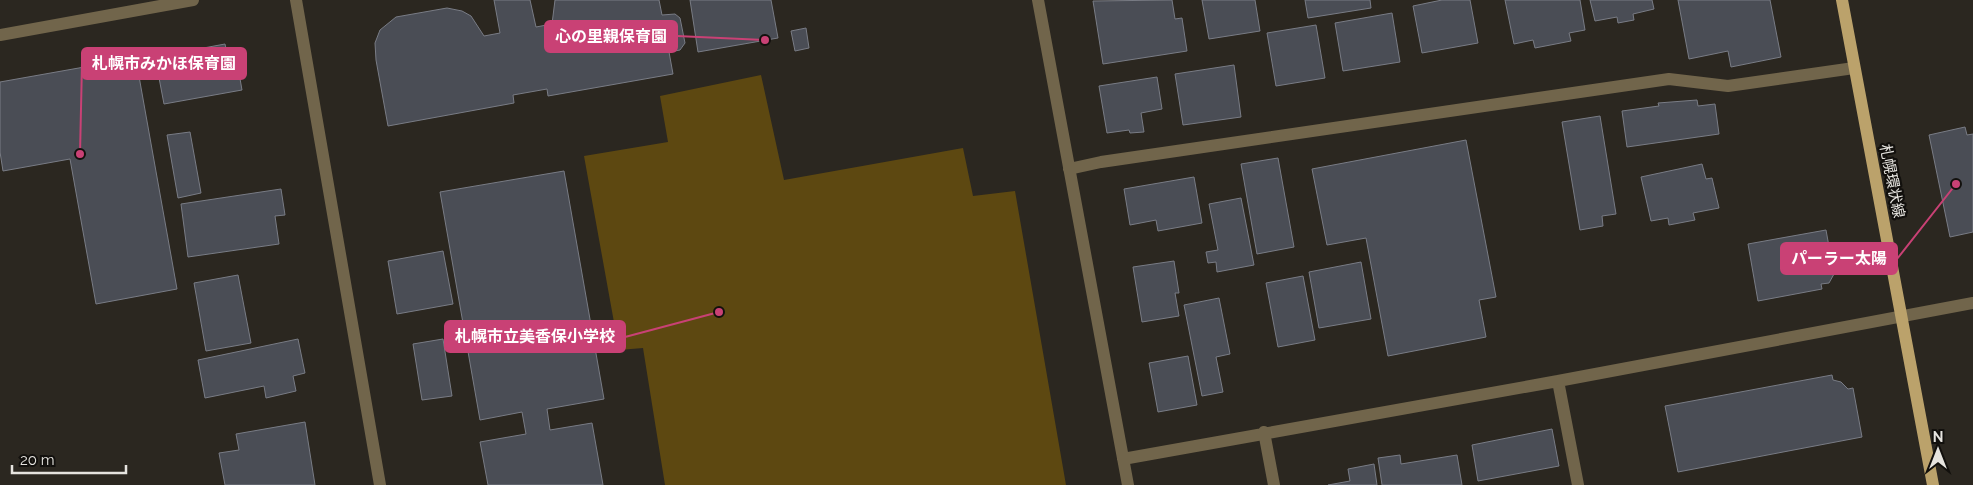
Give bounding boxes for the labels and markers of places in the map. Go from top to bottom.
callout: 心の里親保育園 [545,21,677,52]
callout: 札幌市みかほ保育園 [82,48,246,79]
callout: パーラー太陽 [1781,243,1897,274]
callout: 札幌市立美香保小学校 [445,321,625,352]

